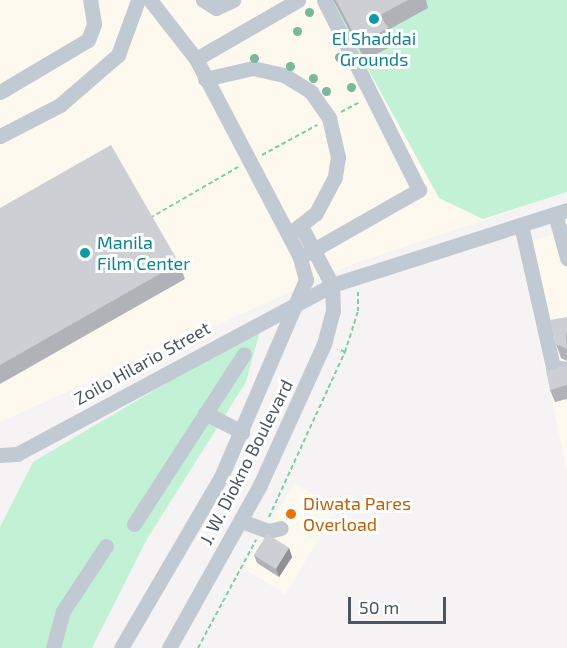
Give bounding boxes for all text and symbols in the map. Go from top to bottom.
marker: El Shaddai Grounds [367,12,381,26]
place label: El Shaddai Grounds [332,28,416,70]
place label: Manila Film Center [97,232,190,274]
marker: Manila Film Center [78,246,92,260]
street label: Zoilo Hilario Street [70,317,214,409]
street label: J. W. Diokno Boulevard [195,376,297,548]
place label: Diwata Pares Overload [303,493,411,536]
marker: Diwata Pares Overload [284,507,298,521]
scale bar [351,585,448,623]
text: 50 m [359,596,399,618]

